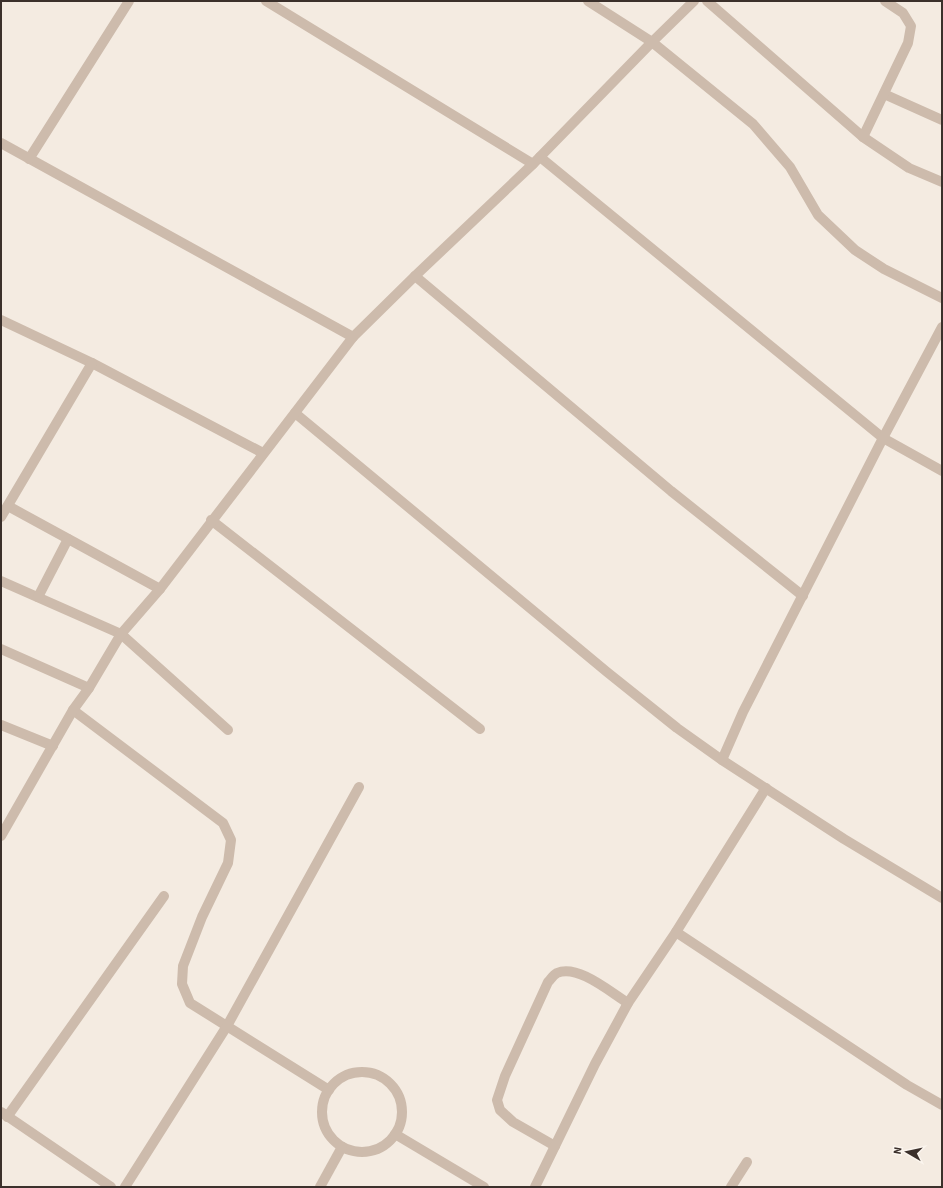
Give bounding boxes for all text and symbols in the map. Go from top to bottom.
north arrow [887,1132,927,1172]
text: N [890,1146,906,1155]

